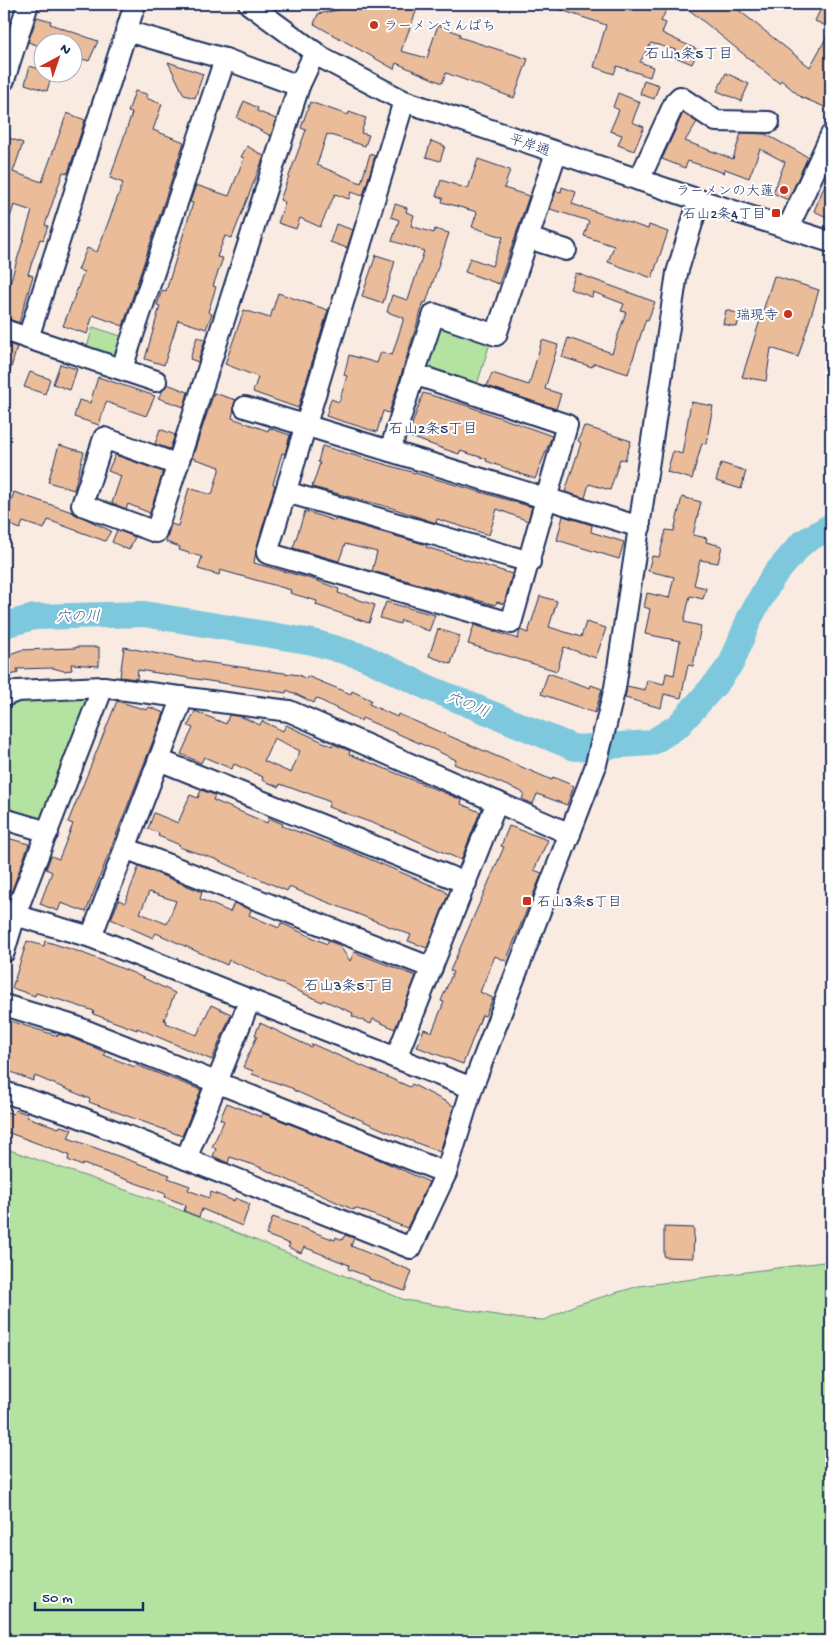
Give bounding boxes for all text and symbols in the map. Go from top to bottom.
marker: ラーメンさんぱち [368,19,380,31]
place label: ラーメンさんぱち [384,19,496,36]
north arrow [32,32,82,82]
text: N [56,41,74,59]
district label: 石山1条5丁目 [645,46,733,64]
street label: 平岸通 [507,131,552,161]
place label: ラーメンの大蓮 [676,184,774,201]
marker: ラーメンの大蓮 [778,184,790,196]
place label: 石山2条4丁目 [683,207,766,224]
marker: 石山2条4丁目 [770,207,782,219]
place label: 瑞現寺 [736,308,778,325]
marker: 瑞現寺 [782,308,794,320]
district label: 石山2条5丁目 [388,421,478,439]
water label: 穴の川 [55,609,101,627]
water label: 穴の川 [443,689,491,723]
marker: 石山3条5丁目 [521,895,533,907]
place label: 石山3条5丁目 [537,895,622,912]
district label: 石山3条5丁目 [304,978,394,996]
scale bar [35,1580,142,1612]
text: 50 m [42,1590,73,1608]

